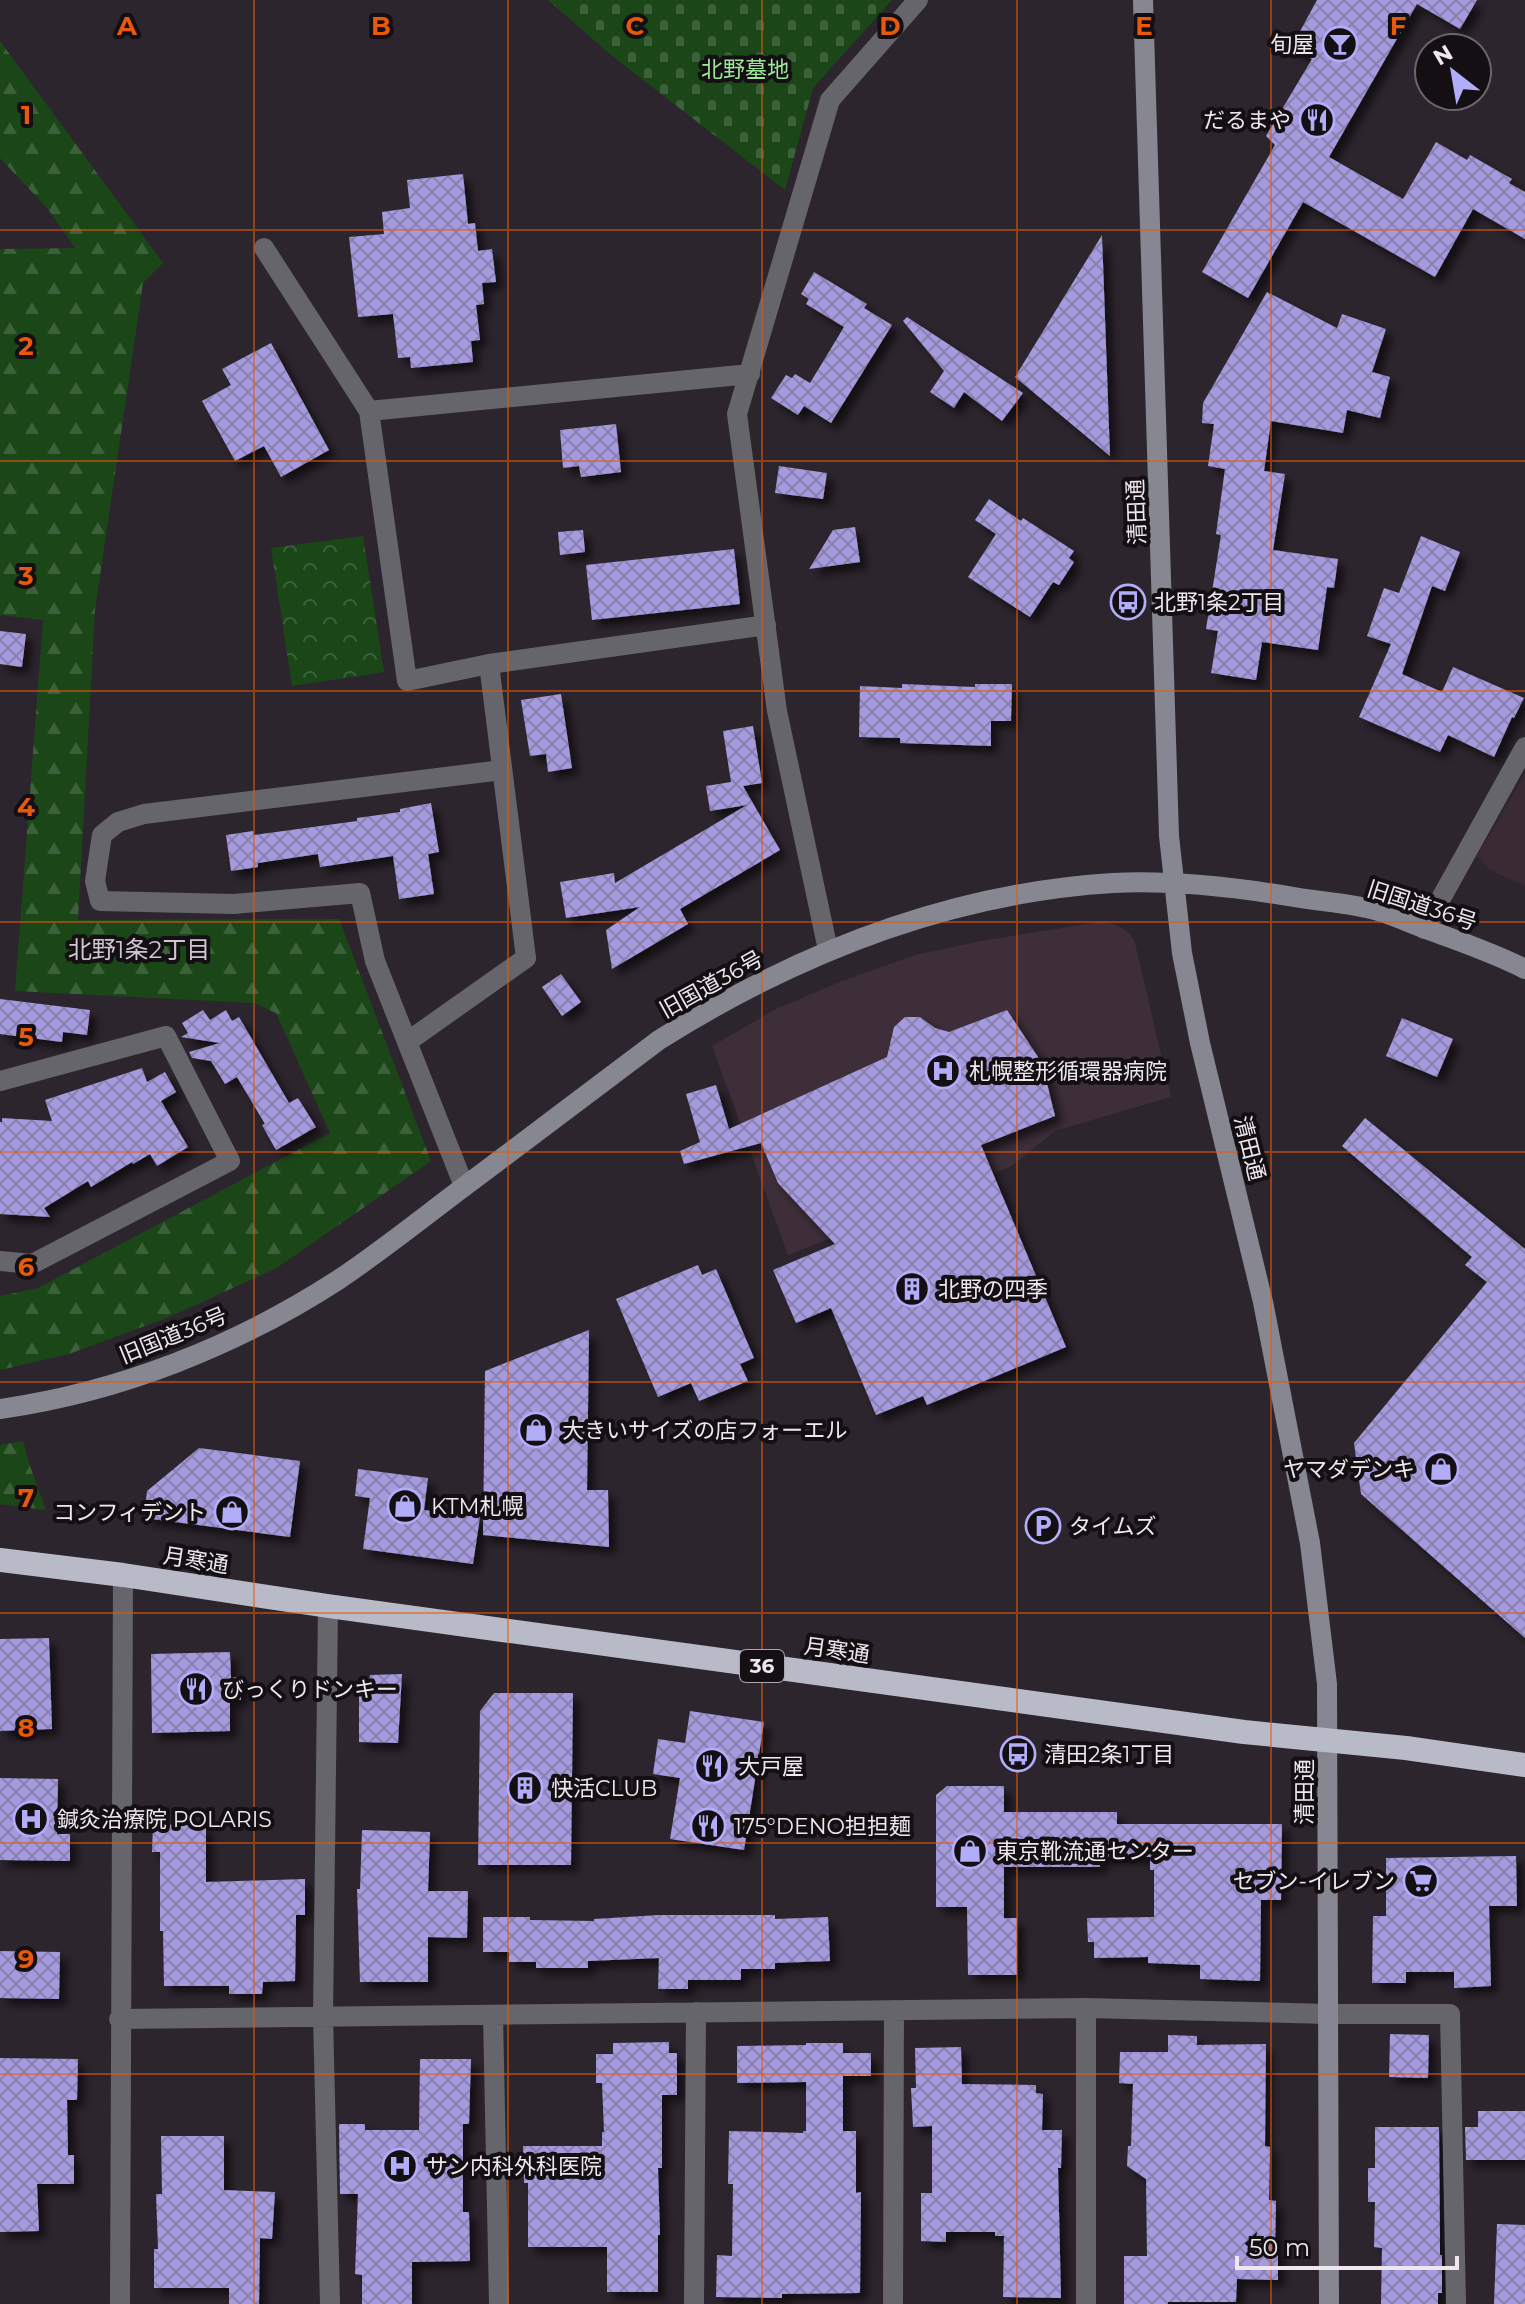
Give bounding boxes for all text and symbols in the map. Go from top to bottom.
text: A [116,10,138,42]
text: B [371,10,391,42]
text: C [626,10,645,42]
text: D [879,10,901,42]
text: E [1135,10,1153,42]
text: F [1390,10,1406,42]
bar icon: 旬屋 [1321,25,1359,63]
place label: 旬屋 [1270,31,1314,58]
north arrow [1413,32,1493,112]
text: N [1428,39,1458,71]
park label: 北野墓地 [701,56,789,83]
text: 1 [21,99,31,131]
restaurant icon: だるまや [1298,101,1336,139]
place label: だるまや [1203,107,1291,134]
text: 2 [18,330,34,362]
street label: 清田通 [1122,479,1151,545]
text: 3 [17,560,34,592]
bus stop icon: 北野1条2丁目 [1109,583,1147,621]
place label: 北野1条2丁目 [1154,589,1284,616]
text: 4 [17,791,35,823]
street label: 旧国道36号 [1364,875,1480,936]
district label: 北野1条2丁目 [68,935,210,964]
street label: 旧国道36号 [655,945,768,1024]
text: 5 [18,1021,34,1053]
hospital icon: 札幌整形循環器病院 [924,1052,962,1090]
place label: 札幌整形循環器病院 [969,1058,1167,1085]
street label: 清田通 [1228,1113,1271,1183]
text: 6 [18,1251,35,1283]
building icon: 北野の四季 [893,1270,931,1308]
place label: 北野の四季 [938,1276,1048,1303]
street label: 旧国道36号 [115,1302,231,1369]
shop icon: 大きいサイズの店フォーエル [517,1411,555,1449]
place label: 大きいサイズの店フォーエル [562,1417,847,1444]
shop icon: ヤマダデンキ [1422,1450,1460,1488]
place label: ヤマダデンキ [1283,1456,1415,1483]
text: 7 [18,1482,34,1514]
shop icon: KTM札幌 [386,1487,424,1525]
shop icon: コンフィデント [213,1493,251,1531]
place label: KTM札幌 [431,1493,524,1520]
place label: コンフィデント [53,1499,206,1526]
parking icon: タイムズ [1024,1507,1062,1545]
place label: タイムズ [1069,1513,1157,1540]
street label: 月寒通 [161,1542,231,1579]
street label: 月寒通 [802,1633,871,1668]
road number: 36 [740,1650,784,1682]
restaurant icon: びっくりドンキー [177,1670,215,1708]
place label: びっくりドンキー [222,1676,398,1703]
text: 8 [17,1712,35,1744]
bus stop icon: 清田2条1丁目 [999,1735,1037,1773]
place label: 清田2条1丁目 [1044,1741,1174,1768]
restaurant icon: 大戸屋 [693,1747,731,1785]
place label: 大戸屋 [738,1753,804,1780]
street label: 清田通 [1291,1759,1318,1825]
building icon: 快活CLUB [506,1769,544,1807]
place label: 快活CLUB [551,1775,657,1802]
hospital icon: 鍼灸治療院 POLARIS [12,1800,50,1838]
place label: 鍼灸治療院 POLARIS [57,1806,272,1833]
restaurant icon: 175°DENO担担麺 [689,1807,727,1845]
place label: 175°DENO担担麺 [734,1813,911,1840]
shop icon: 東京靴流通センター [951,1832,989,1870]
place label: 東京靴流通センター [996,1838,1194,1865]
supermarket icon: セブン-イレブン [1402,1862,1440,1900]
place label: セブン-イレブン [1233,1868,1395,1895]
text: 9 [18,1943,34,1975]
hospital icon: サン内科外科医院 [381,2147,419,2185]
place label: サン内科外科医院 [426,2153,602,2180]
scale bar [1237,2220,1457,2270]
text: 50 m [1249,2233,1310,2262]

